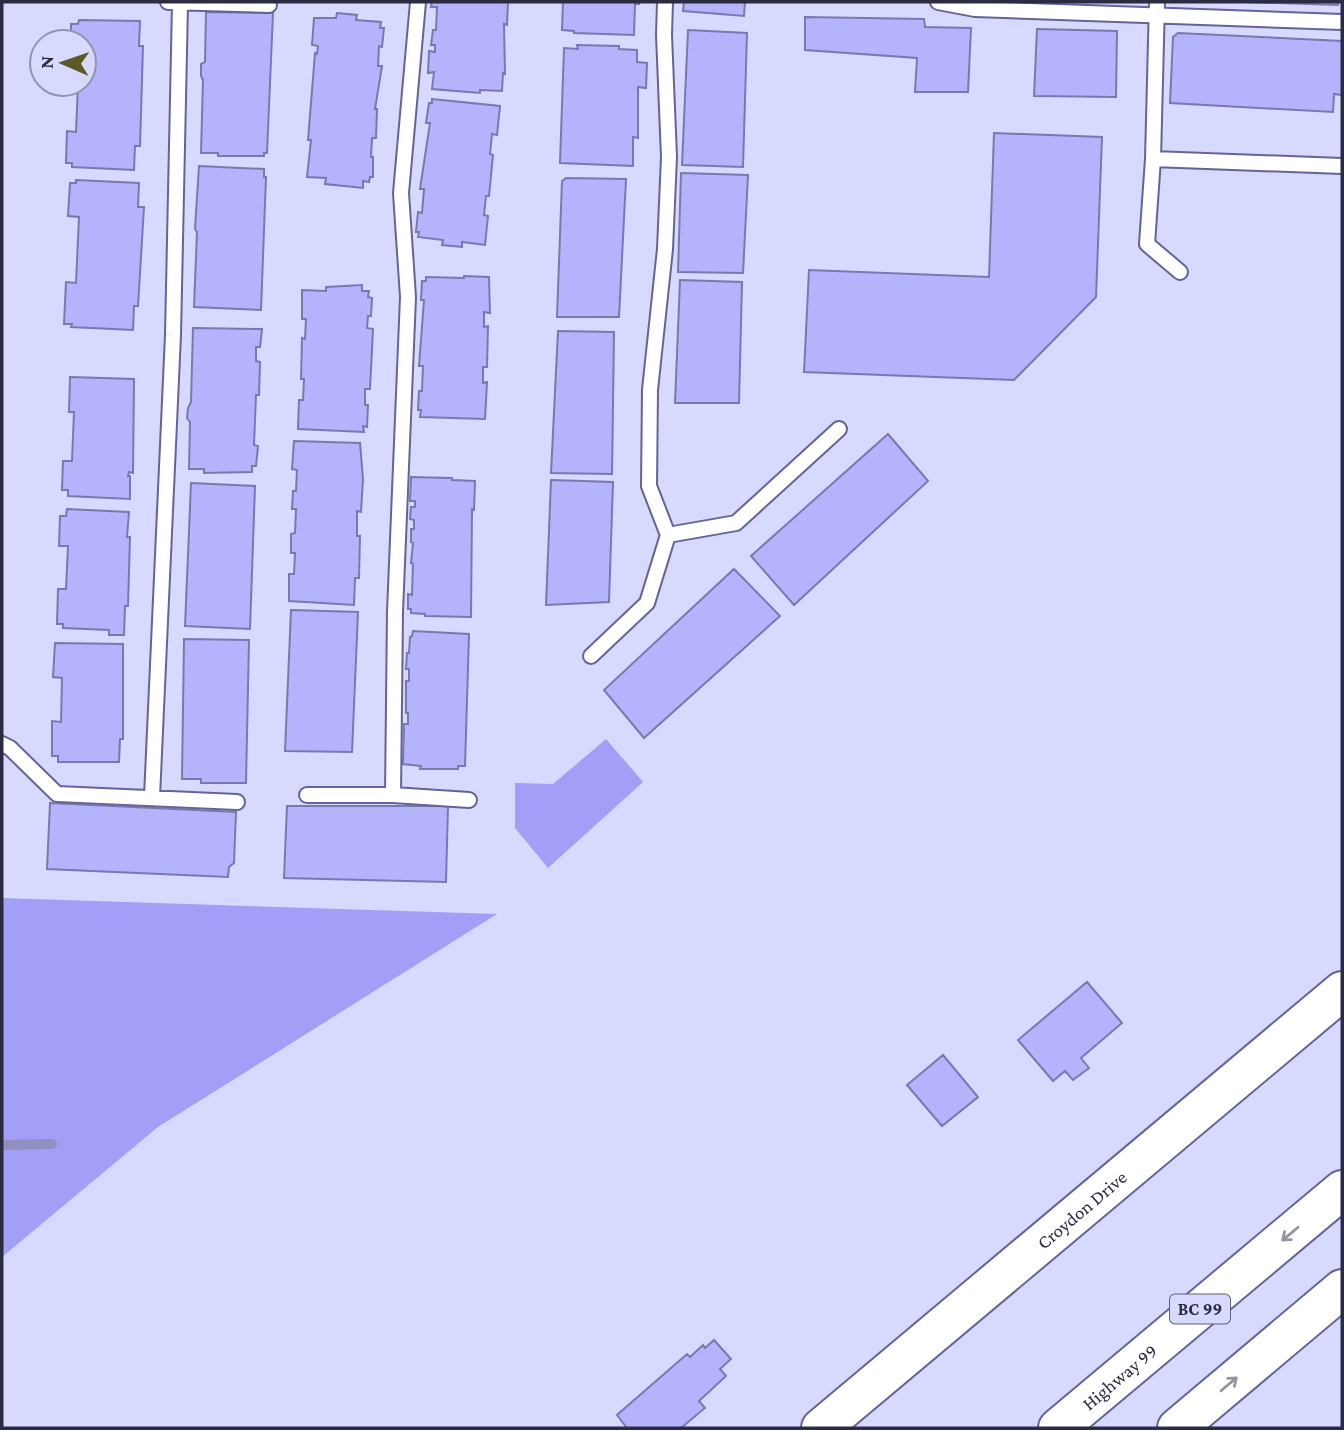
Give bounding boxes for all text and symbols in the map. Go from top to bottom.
north arrow [28,28,98,98]
text: N [36,56,57,69]
street label: Croydon Drive [1033,1166,1131,1253]
one-way arrow [1281,1226,1299,1242]
road number: BC 99 [1170,1294,1230,1324]
street label: Highway 99 [1078,1340,1161,1414]
one-way arrow [1220,1376,1238,1392]

